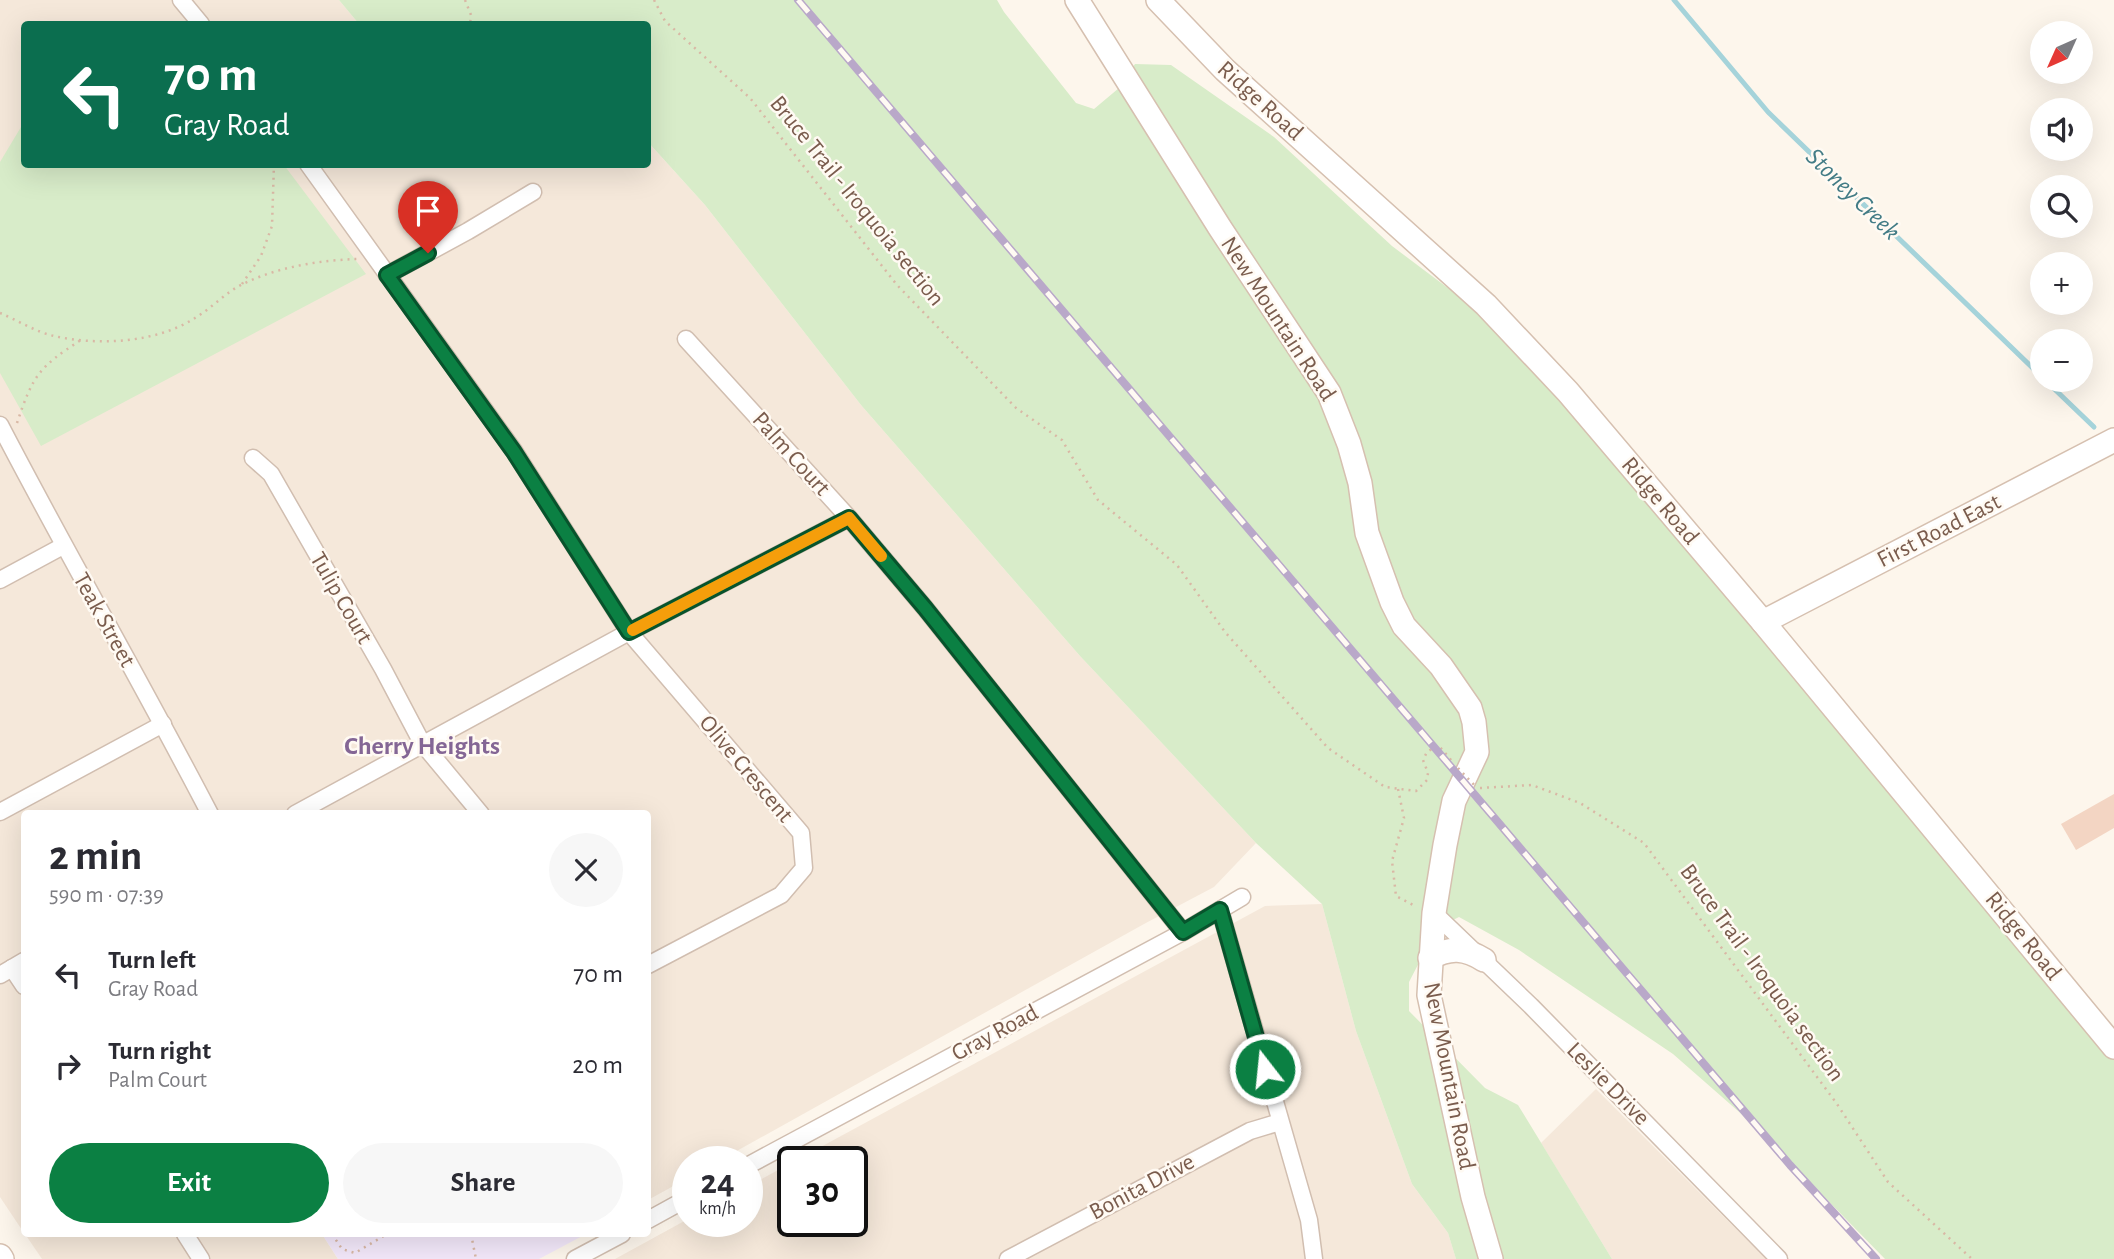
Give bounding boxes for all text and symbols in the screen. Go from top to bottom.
north arrow [2030,21,2093,84]
map controls [2030,21,2093,392]
icon: left [49,49,140,140]
text: 70 m [164,51,258,100]
street label: Ridge Road [1213,57,1307,145]
street label: Bruce Trail - Iroquoia section [765,92,949,310]
button: sound [2030,98,2093,161]
text: Gray Road [164,109,290,141]
water label: Stoney Creek [1801,143,1905,245]
button: search [2030,175,2093,238]
pin [398,181,458,253]
icon: arrive [409,192,447,230]
street label: New Mountain Road [1216,233,1340,405]
button: + [2030,252,2093,315]
button: − [2030,329,2093,392]
street label: Palm Court [748,408,835,501]
street label: Ridge Road [1617,453,1703,549]
street label: First Road East [1873,490,2005,572]
street label: Tulip Court [305,548,377,648]
street label: Teak Street [68,569,140,671]
street label: Olive Crescent [694,711,798,827]
district label: Cherry Heights [344,733,500,759]
button: close [549,833,623,907]
text: 2 min [49,835,142,877]
street label: Bruce Trail - Iroquoia section [1675,860,1849,1086]
text: 590 m · 07:39 [49,884,164,907]
street label: Ridge Road [1980,887,2066,985]
text: Turn left [108,947,196,973]
icon: left [49,956,87,994]
text: 70 m [573,961,623,987]
text: Gray Road [108,978,198,1001]
street label: New Mountain Road [1419,980,1479,1172]
street label: Gray Road [948,1000,1042,1066]
position arrow [1228,1032,1302,1106]
text: Turn right [108,1038,211,1064]
street label: Leslie Drive [1562,1038,1654,1130]
icon: right [49,1047,87,1085]
text: 20 m [572,1052,623,1078]
text: Palm Court [108,1069,207,1092]
button: Exit [49,1143,329,1223]
button: Share [343,1143,623,1223]
speed limit sign: 30 [777,1146,868,1237]
street label: Bonita Drive [1086,1149,1198,1225]
text: 24 [700,1165,735,1200]
text: km/h [699,1200,736,1218]

